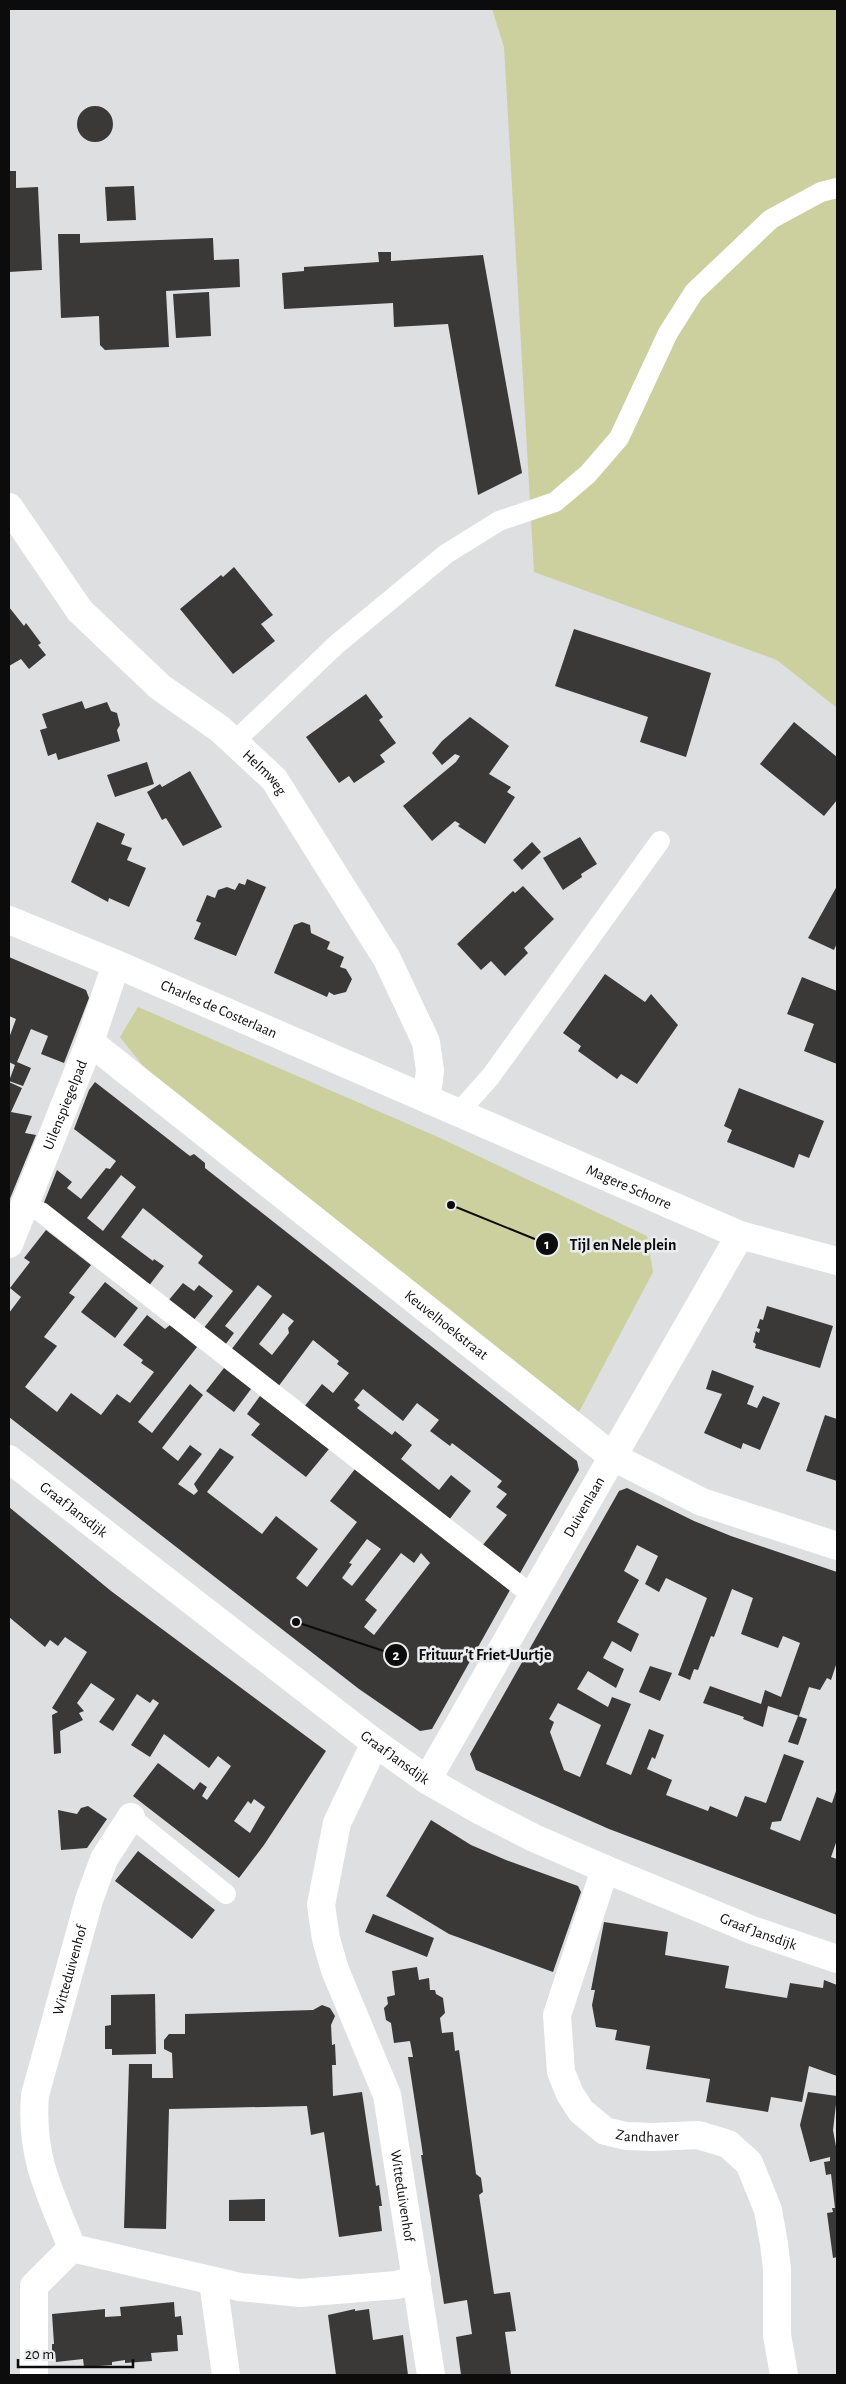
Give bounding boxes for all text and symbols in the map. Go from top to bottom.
street label: Helmweg [240,747,290,798]
street label: Charles de Costerlaan [159,977,279,1041]
street label: Uilenspiegelpad [40,1058,90,1152]
street label: Magere Schorre [584,1162,674,1212]
callout: Tijl en Nele plein [535,1228,687,1259]
text: 1 [544,1237,550,1252]
text: Tijl en Nele plein [570,1237,677,1254]
street label: Keuvelhoekstraat [402,1287,491,1362]
street label: Duivenlaan [561,1474,607,1540]
street label: Graaf Jansdijk [37,1479,110,1540]
callout: Frituur 't Friet-Uurtje [383,1639,561,1670]
text: Frituur 't Friet-Uurtje [419,1647,552,1664]
text: 2 [392,1648,400,1663]
street label: Graaf Jansdijk [358,1727,433,1787]
street label: Graaf Jansdijk [718,1910,799,1952]
street label: Witteduivenhof [50,1922,90,2017]
street label: Zandhaver [615,2126,679,2144]
street label: Witteduivenhof [388,2149,418,2244]
scale bar [18,2336,132,2368]
text: 20 m [25,2347,54,2362]

